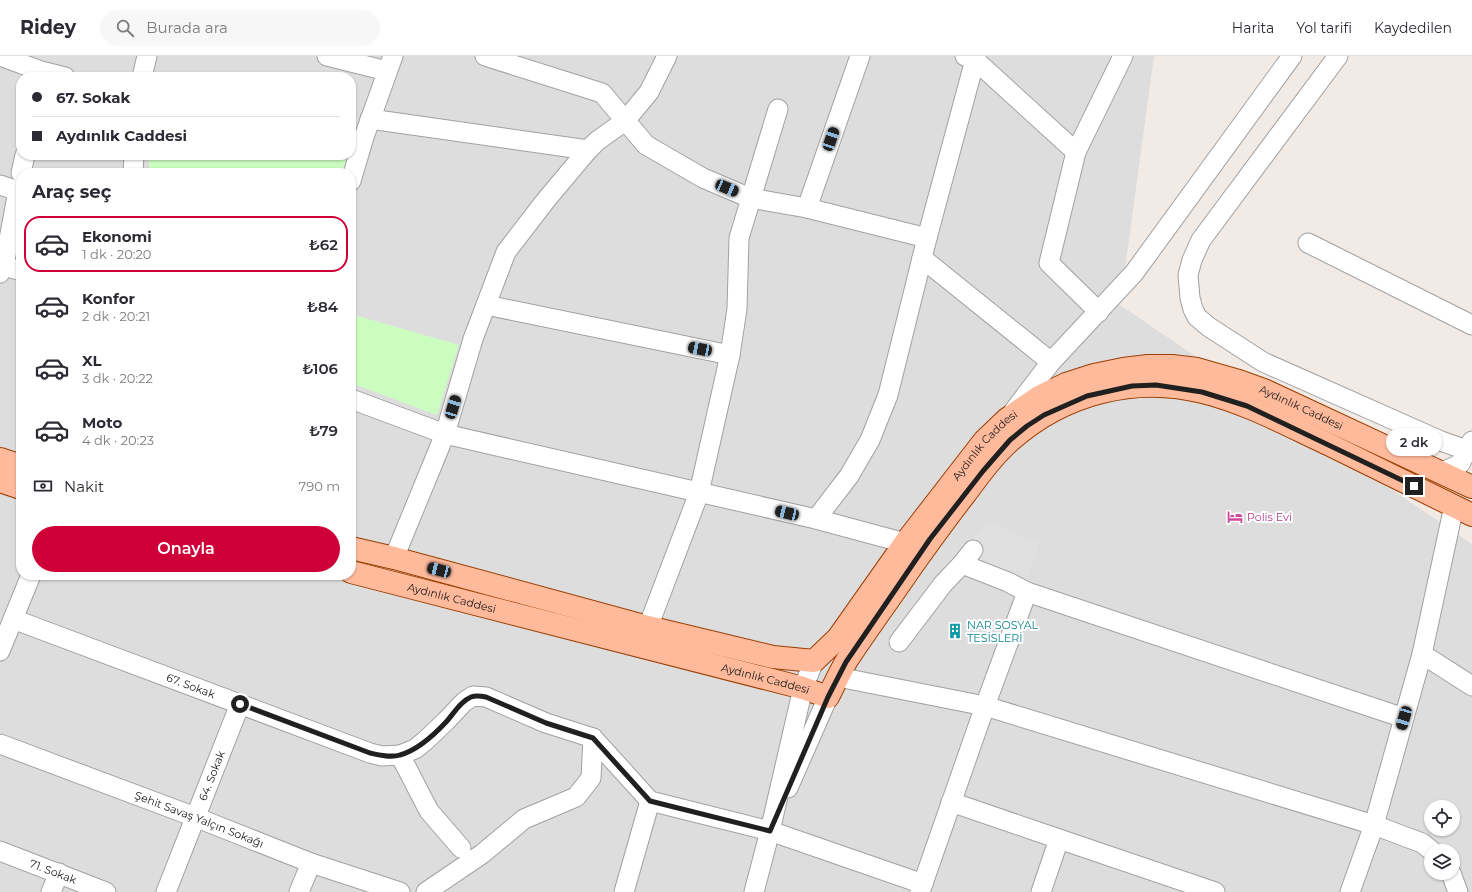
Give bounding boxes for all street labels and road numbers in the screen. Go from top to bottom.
street label: Aydınlık Caddesi [1258,382,1345,433]
street label: Aydınlık Caddesi [949,407,1020,483]
street label: Aydınlık Caddesi [406,580,498,616]
street label: Aydınlık Caddesi [720,660,812,697]
street label: 67. Sokak [165,670,218,701]
street label: 64. Sokak [196,748,228,803]
street label: Şehit Savaş Yalçın Sokağı [133,788,266,851]
street label: 71. Sokak [28,856,79,887]

